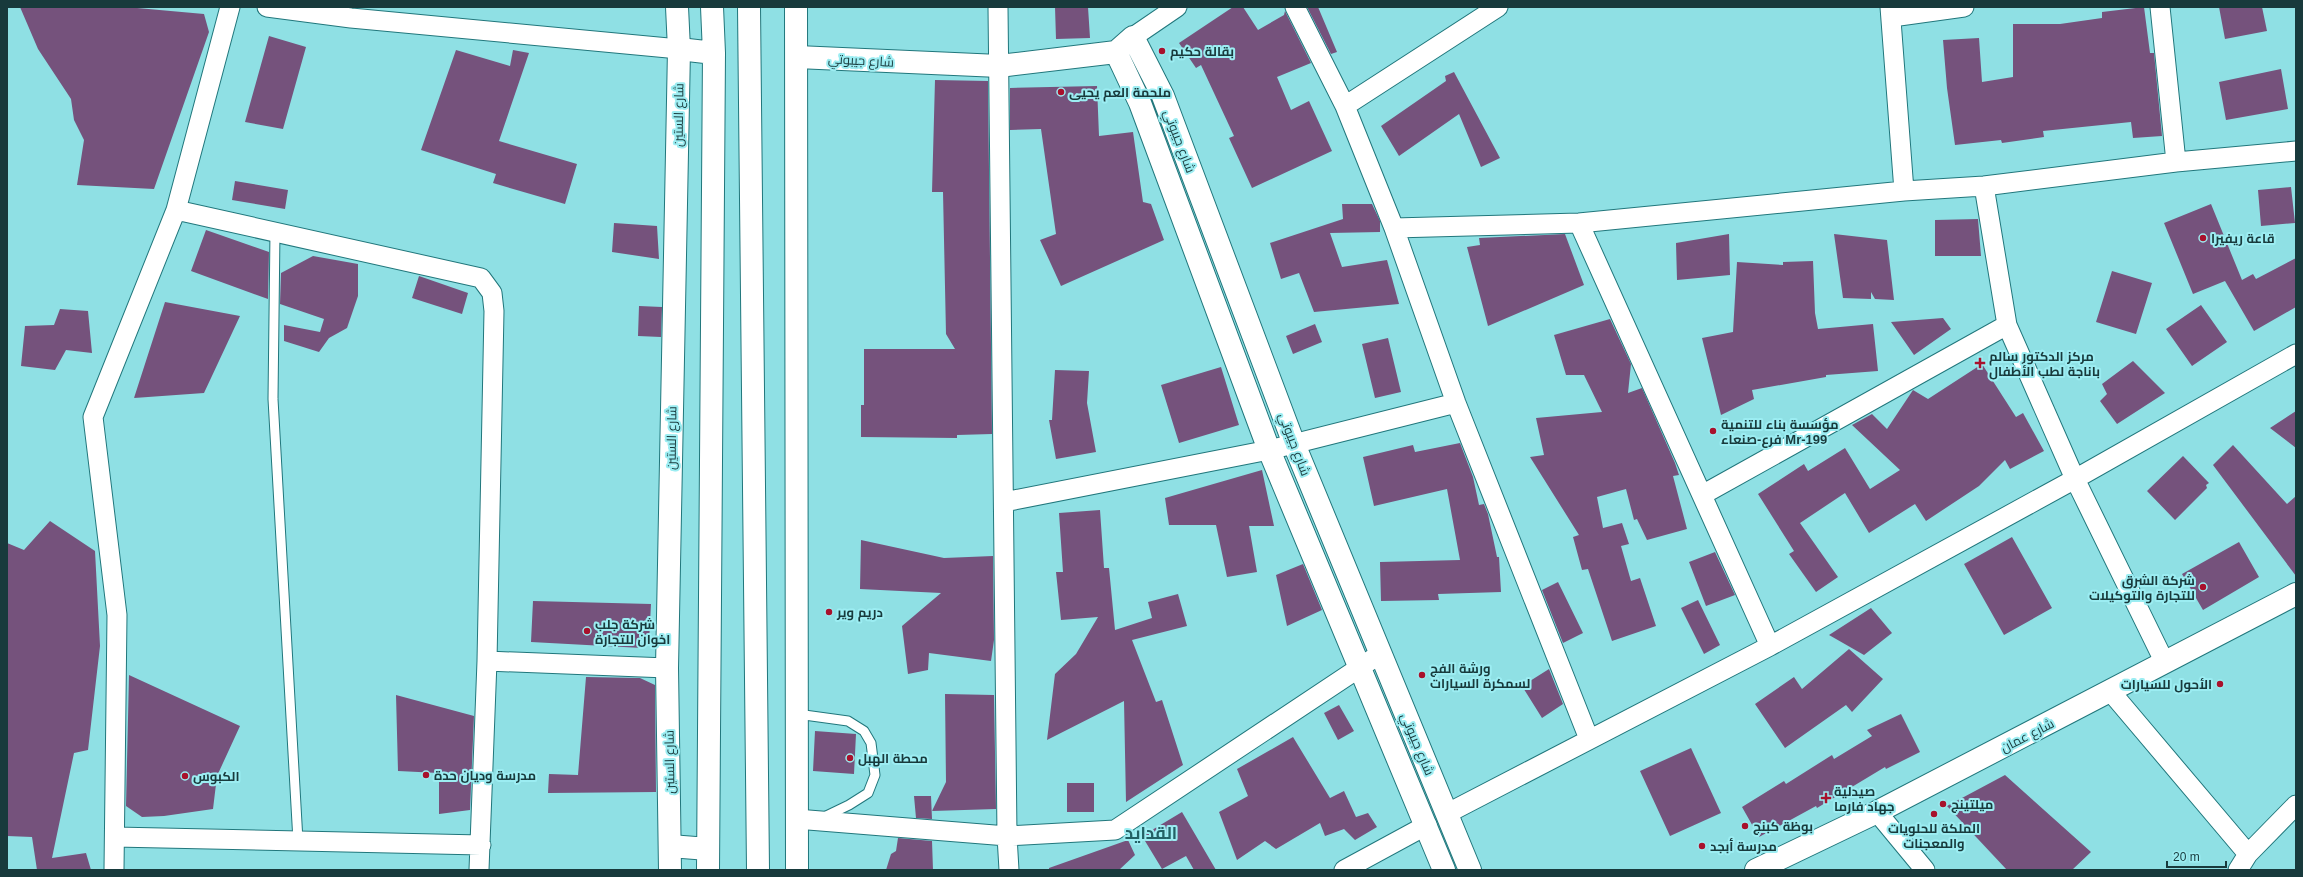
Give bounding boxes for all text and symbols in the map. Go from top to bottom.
place label: بقالة حكيم [1170,44,1234,61]
marker: بقالة حكيم [1157,46,1167,56]
street label: شارع جيبوتي [827,51,894,73]
street label: شارع الستين [670,83,688,147]
place label: ملحمة العم يحيى [1069,85,1171,102]
marker: ملحمة العم يحيى [1056,87,1066,97]
street label: شارع جيبوتي [1158,108,1198,176]
place label: قاعة ريفيرا [2211,231,2275,246]
marker: قاعة ريفيرا [2198,233,2208,243]
place label: مركز الدكتور سالم باناجة لطب الأطفال [1989,349,2100,380]
marker: مركز الدكتور سالم باناجة لطب الأطفال [1974,357,1986,369]
street label: شارع الستين [663,406,681,470]
street label: شارع جيبوتي [1273,411,1313,479]
place label: مؤسسة بناء للتنمية فرع-صنعاء Mr-199 [1721,417,1839,448]
marker: مؤسسة بناء للتنمية فرع-صنعاء Mr-199 [1708,426,1718,436]
place label: شركة الشرق للتجارة والتوكيلات [2089,573,2195,604]
marker: شركة الشرق للتجارة والتوكيلات [2198,582,2208,592]
place label: دريم وير [836,605,883,622]
marker: دريم وير [824,607,834,617]
place label: شركة جلب اخوان للتجارة [595,617,670,648]
marker: شركة جلب اخوان للتجارة [582,626,592,636]
place label: ورشة الفج لسمكرة السيارات [1430,661,1530,691]
marker: ورشة الفج لسمكرة السيارات [1417,670,1427,680]
place label: الأحول للسيارات [2121,677,2212,693]
marker: الأحول للسيارات [2215,679,2225,689]
street label: شارع جيبوتي [1395,711,1437,779]
street label: شارع عمان [1998,716,2057,756]
street label: شارع الستين [661,730,679,794]
place label: محطة الهبل [858,751,928,767]
marker: محطة الهبل [845,753,855,763]
place label: مدرسة وديان حدة [434,768,536,784]
place label: الكبوس [193,769,239,785]
marker: مدرسة وديان حدة [421,770,431,780]
marker: الكبوس [180,771,190,781]
place label: صيدلية جهاد فارما [1834,784,1895,815]
marker: صيدلية جهاد فارما [1821,793,1831,803]
place label: ميلتينج [1951,797,1993,813]
marker: ميلتينج [1938,799,1948,809]
marker: الملكة للحلويات والمعجنات [1929,809,1939,819]
place label: بوظة كبنج [1753,819,1813,835]
marker: بوظة كبنج [1740,821,1750,831]
place label: الملكة للحلويات والمعجنات [1888,821,1980,852]
district label: القدايد [1125,824,1177,843]
place label: مدرسة أبجد [1710,838,1777,854]
marker: مدرسة أبجد [1697,841,1707,851]
scale bar [2167,843,2226,869]
text: 20 m [2173,850,2200,864]

